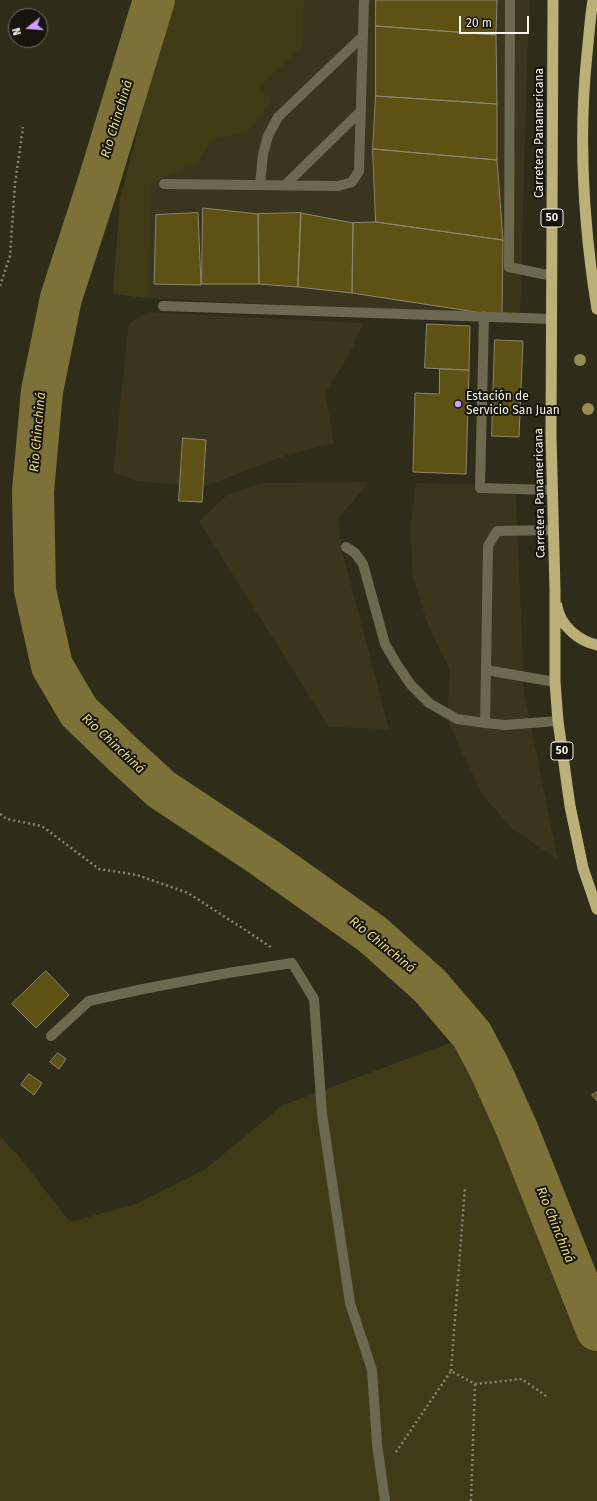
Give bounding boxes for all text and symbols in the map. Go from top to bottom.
north arrow [8,8,48,48]
scale bar [461,8,531,34]
text: 20 m [466,16,492,30]
text: N [10,26,24,37]
street label: Carretera Panamericana [533,68,547,198]
water label: Río Chinchiná [98,78,136,160]
road number: 50 [541,209,563,227]
place label: Estación de Servicio San Juan [466,390,560,418]
water label: Río Chinchiná [27,391,49,473]
marker: Estación de Servicio San Juan [453,399,463,409]
street label: Carretera Panamericana [532,428,548,558]
water label: Río Chinchiná [78,711,148,777]
road number: 50 [551,742,573,760]
water label: Río Chinchiná [346,914,418,976]
water label: Río Chinchiná [533,1185,577,1265]

